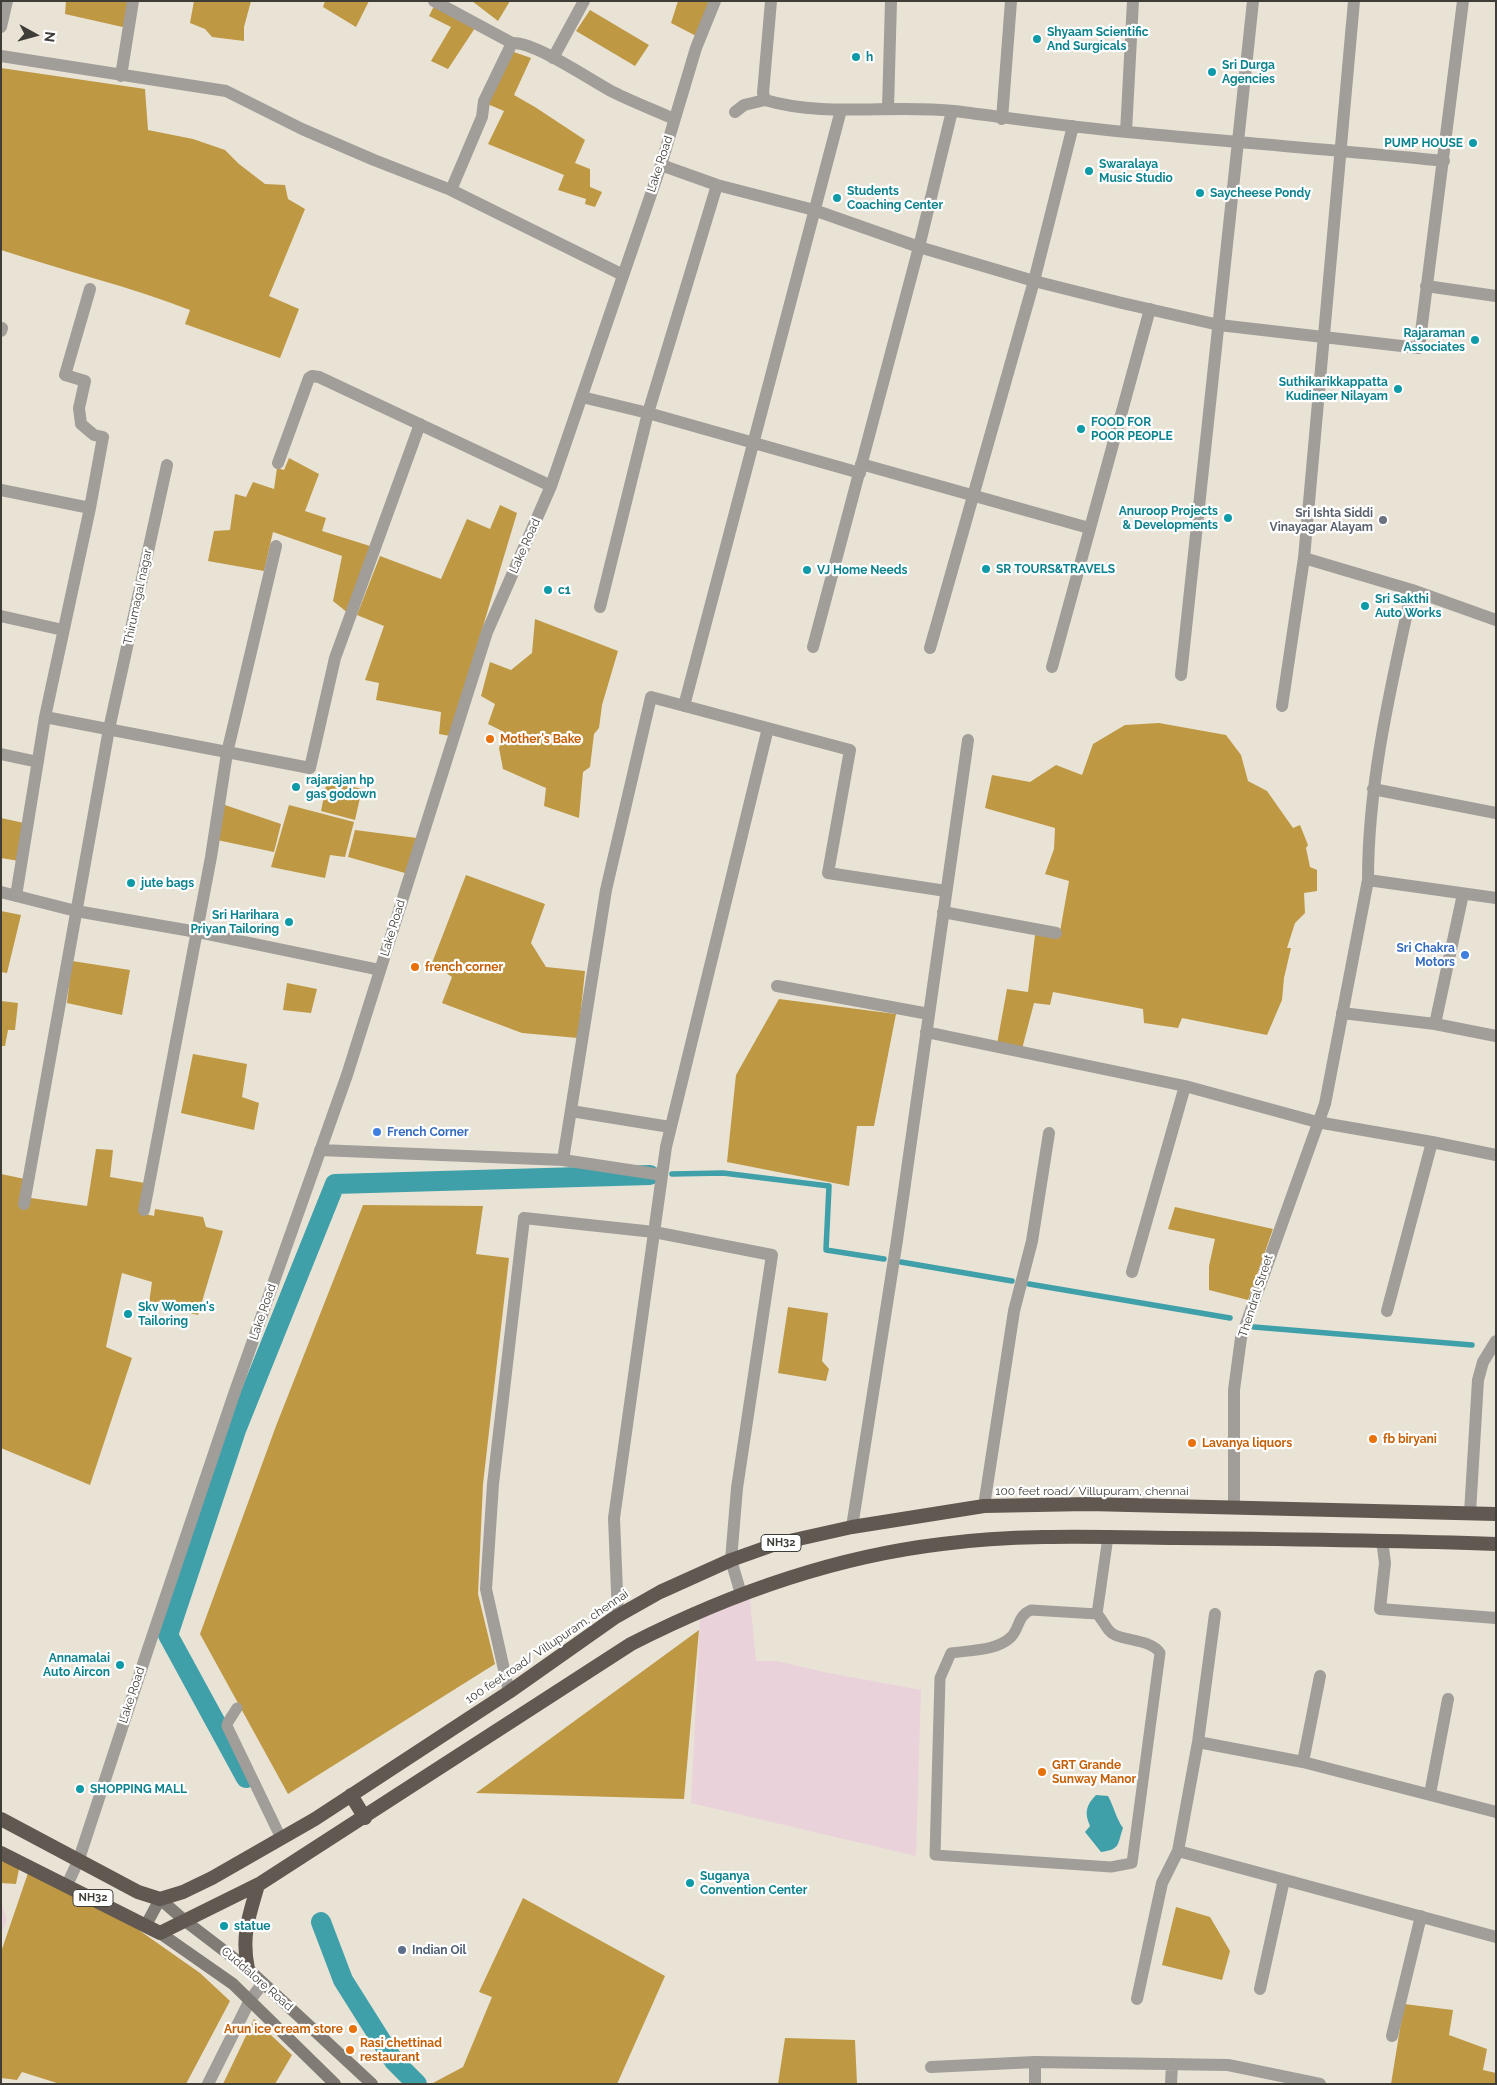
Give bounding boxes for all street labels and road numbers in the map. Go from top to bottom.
street label: Lake Road [644,134,676,194]
street label: Lake Road [507,516,543,576]
street label: Thirumagal nagar [121,548,155,646]
street label: Lake Road [378,898,408,958]
street label: Thendral Street [1236,1253,1276,1339]
street label: Lake Road [247,1282,279,1342]
street label: 100 feet road/ Villupuram, chennai [995,1484,1189,1498]
road number: NH32 [761,1535,801,1552]
street label: 100 feet road/ Villupuram, chennai [463,1587,631,1707]
street label: Lake Road [116,1665,148,1725]
road number: NH32 [73,1890,113,1906]
street label: Cuddalore Road [218,1944,296,2014]

